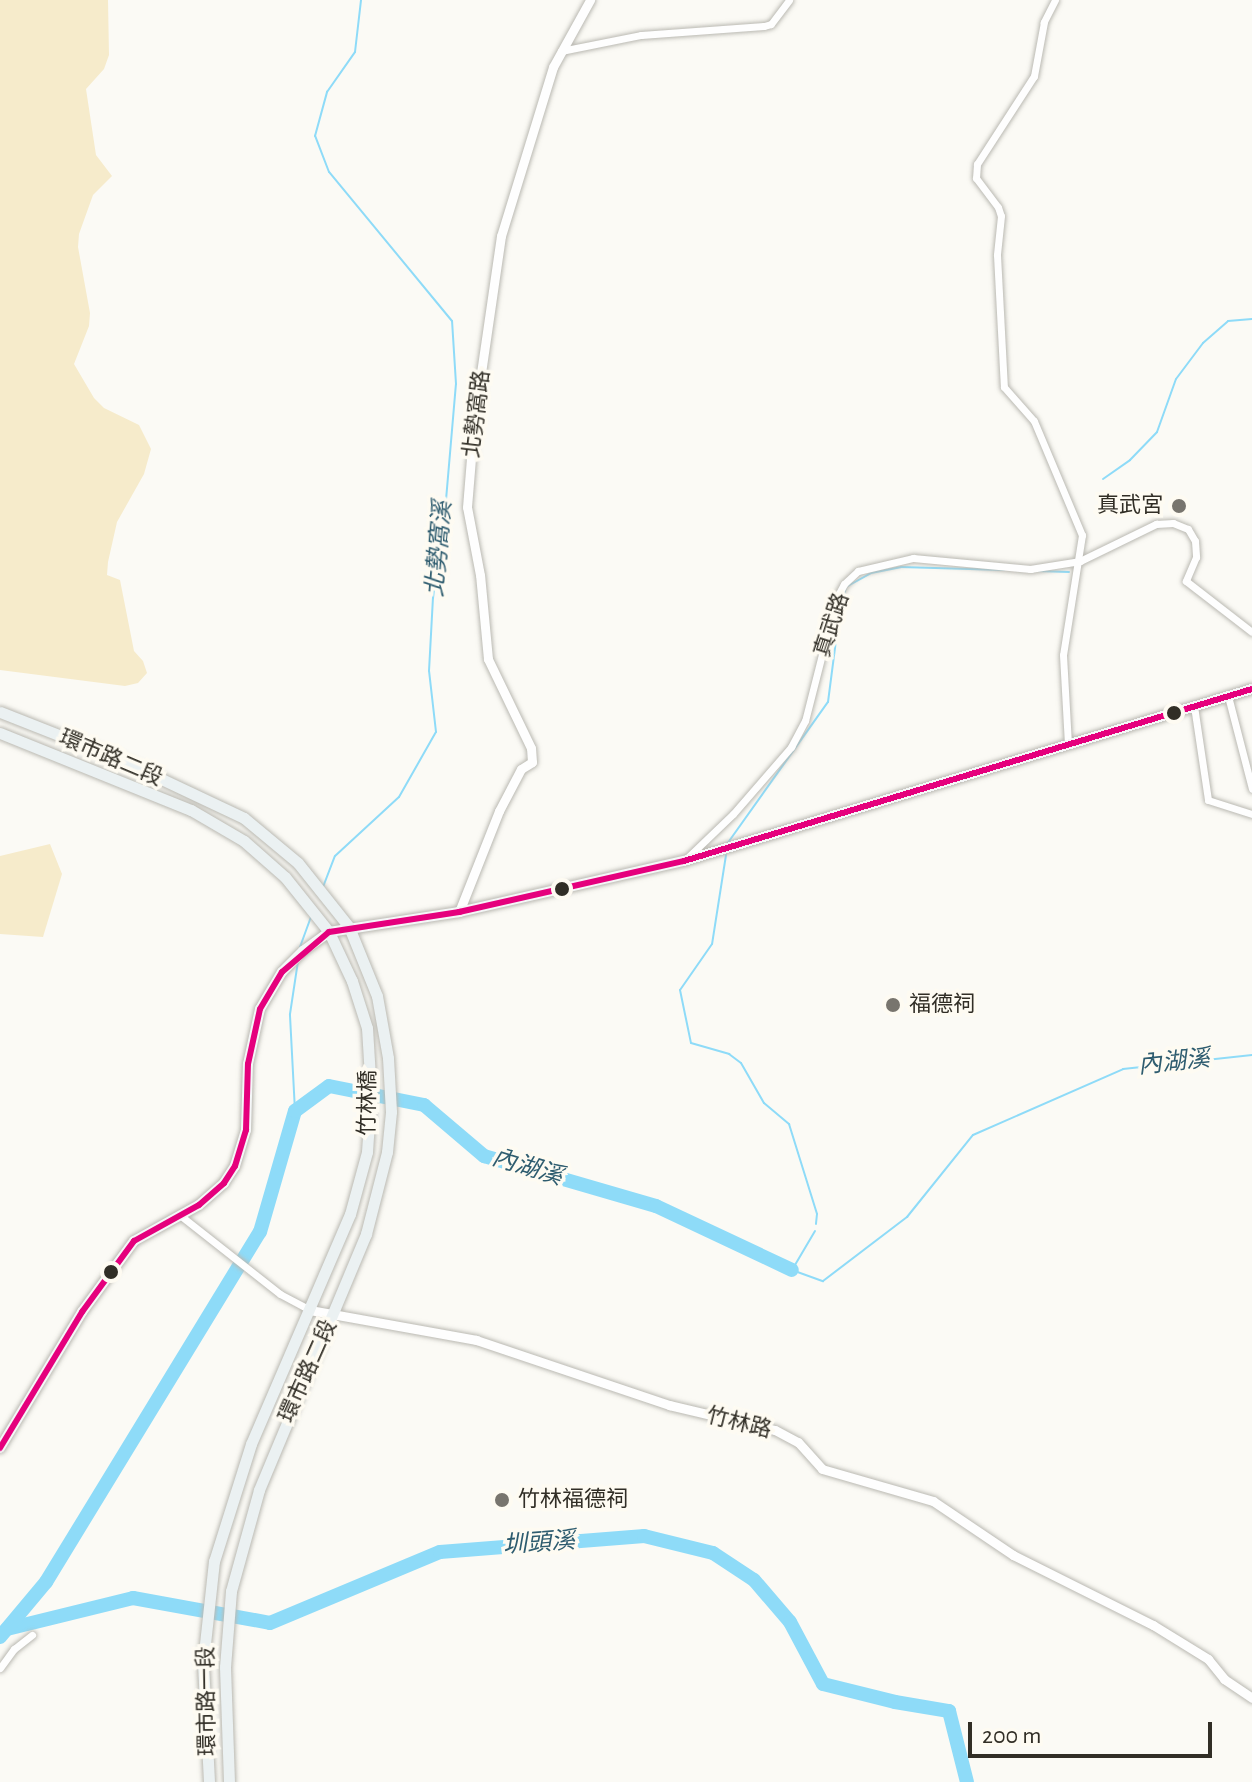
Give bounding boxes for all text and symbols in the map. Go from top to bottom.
street label: 北勢窩路 [459,369,495,459]
place label: 真武宮 [1097,493,1163,519]
marker: 真武宮 [1170,497,1188,515]
water label: 北勢窩溪 [421,500,459,598]
street label: 真武路 [809,590,855,660]
unlabelled marker [1166,705,1182,721]
street label: 環市路二段 [55,724,167,792]
unlabelled marker [554,881,570,897]
place label: 福德祠 [909,992,975,1018]
marker: 福德祠 [884,996,902,1014]
water label: 內湖溪 [1137,1045,1211,1081]
street label: 竹林橋 [354,1070,382,1136]
water label: 內湖溪 [488,1144,566,1192]
unlabelled marker [103,1264,119,1280]
street label: 環市路二段 [274,1315,342,1427]
street label: 竹林路 [704,1402,774,1444]
place label: 竹林福德祠 [518,1487,628,1513]
marker: 竹林福德祠 [493,1491,511,1509]
water label: 圳頭溪 [502,1527,576,1561]
street label: 環市路一段 [193,1646,221,1756]
scale bar [972,1706,1216,1756]
text: 200 m [982,1724,1041,1748]

